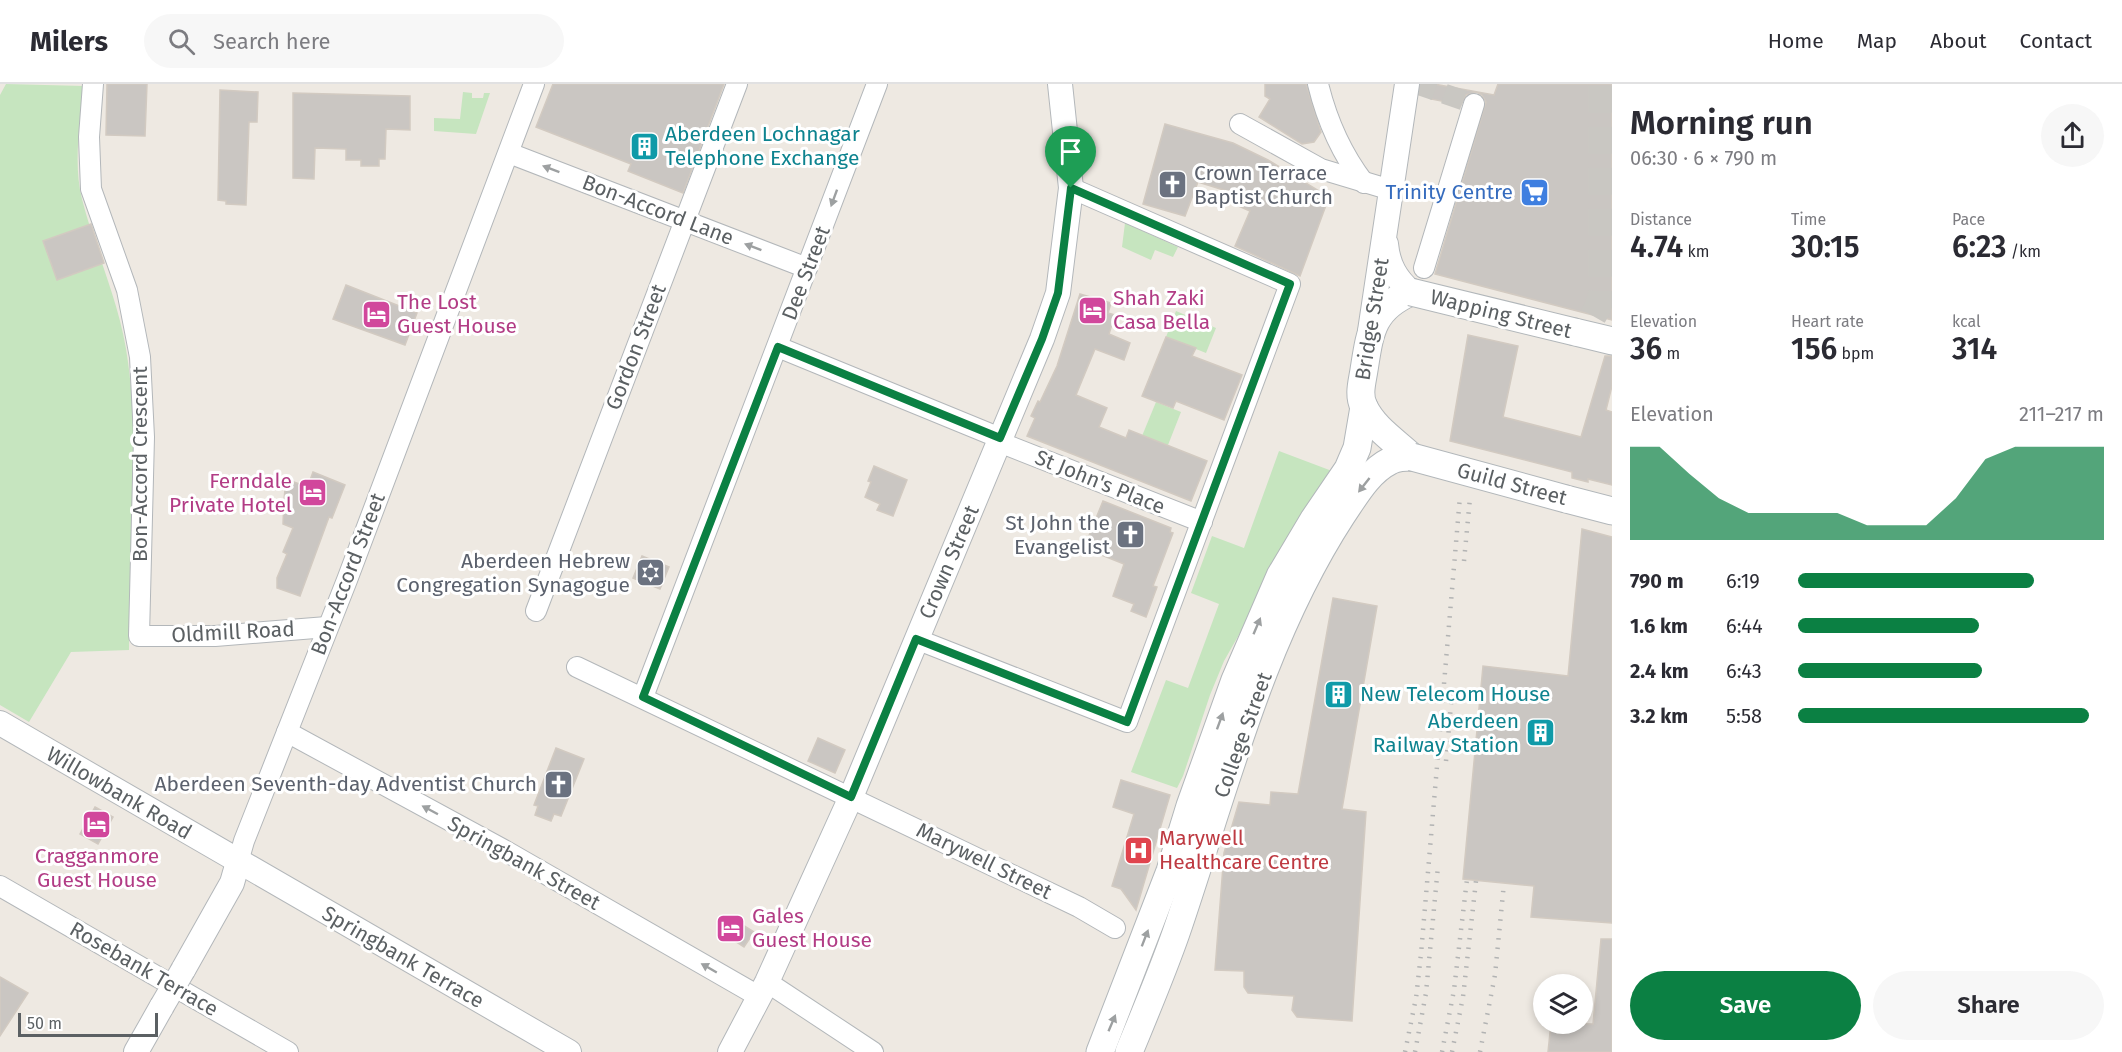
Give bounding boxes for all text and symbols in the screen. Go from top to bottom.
search box [144,14,564,68]
text: Milers [30,25,108,58]
icon: search [165,25,198,58]
text: Search here [213,28,330,55]
text: Home [1768,28,1824,54]
text: Map [1857,28,1897,54]
text: About [1930,28,1987,54]
text: Contact [2020,28,2092,54]
text: Morning run [1630,103,1813,143]
button: share [2041,104,2104,167]
place label: Aberdeen Lochnagar Telephone Exchange [665,121,860,171]
pin [1045,126,1096,188]
building icon: Aberdeen Lochnagar Telephone Exchange [628,130,660,162]
icon: arrive [1054,135,1087,168]
text: 06:30 · 6 × 790 m [1630,146,1777,170]
place label: Crown Terrace Baptist Church [1194,160,1333,210]
one-way arrow [542,164,560,173]
street label: Bon-Accord Lane [579,169,737,251]
church icon: Crown Terrace Baptist Church [1157,169,1189,201]
supermarket icon: Trinity Centre [1518,176,1550,208]
place label: Trinity Centre [1386,179,1513,205]
one-way arrow [829,189,838,207]
text: Distance [1630,210,1692,229]
text: Time [1791,210,1826,229]
text: Pace [1952,210,1985,229]
street label: Dee Street [776,222,836,324]
text: 4.74 [1630,229,1683,265]
text: 30:15 [1791,229,1859,265]
text: 6:23 [1952,229,2007,265]
one-way arrow [743,242,761,252]
text: km [1683,242,1709,261]
text: /km [2007,242,2041,261]
street label: Bridge Street [1349,255,1395,382]
street label: Gordon Street [600,280,672,414]
street label: Wapping Street [1428,284,1575,344]
place label: Shah Zaki Casa Bella [1113,285,1210,335]
place label: The Lost Guest House [397,289,517,339]
hotel icon: Shah Zaki Casa Bella [1076,294,1108,326]
hotel icon: The Lost Guest House [360,298,392,330]
text: Elevation [1630,312,1697,331]
text: Heart rate [1791,312,1864,331]
text: kcal [1952,312,1981,331]
text: 36 [1630,331,1662,367]
text: 156 [1791,331,1837,367]
text: 314 [1952,331,1997,367]
text: m [1662,344,1680,363]
text: bpm [1837,344,1874,363]
street label: Bon-Accord Crescent [127,366,153,562]
text: Elevation [1630,402,1714,426]
text: 211–217 m [2019,402,2104,426]
street label: St John's Place [1031,444,1169,520]
street label: Guild Street [1454,457,1570,511]
place label: Ferndale Private Hotel [169,468,292,518]
hotel icon: Ferndale Private Hotel [297,477,329,509]
one-way arrow [1357,477,1370,493]
street label: Bon-Accord Street [305,489,391,659]
street label: Crown Street [913,501,985,623]
place label: St John the Evangelist [1005,510,1110,560]
church icon: St John the Evangelist [1115,519,1147,551]
place label: Aberdeen Hebrew Congregation Synagogue [396,548,630,598]
synagogue icon: Aberdeen Hebrew Congregation Synagogue [635,557,667,589]
text: 790 m [1630,569,1684,593]
text: 6:19 [1726,569,1760,593]
text: 1.6 km [1630,614,1688,638]
text: 6:44 [1726,614,1763,638]
street label: Oldmill Road [171,616,295,648]
one-way arrow [1253,617,1262,635]
text: 2.4 km [1630,659,1689,683]
text: 6:43 [1726,659,1762,683]
street label: College Street [1208,668,1278,801]
building icon: New Telecom House [1323,678,1355,710]
place label: New Telecom House [1360,681,1551,707]
text: 3.2 km [1630,704,1688,728]
text: 5:58 [1726,704,1762,728]
place label: Aberdeen Railway Station [1373,708,1519,758]
one-way arrow [1215,712,1225,730]
building icon: Aberdeen Railway Station [1524,717,1556,749]
street label: Willowbank Road [42,741,196,845]
church icon: Aberdeen Seventh-day Adventist Church [542,768,574,800]
place label: Aberdeen Seventh-day Adventist Church [155,771,537,797]
one-way arrow [421,805,438,815]
hotel icon: Cragganmore Guest House [81,809,113,841]
street label: Springbank Street [443,810,605,916]
street label: Marywell Street [912,817,1056,905]
place label: Marywell Healthcare Centre [1159,825,1329,875]
hospital icon: Marywell Healthcare Centre [1122,834,1154,866]
place label: Cragganmore Guest House [35,843,159,893]
street label: Springbank Terrace [317,900,489,1014]
place label: Gales Guest House [752,903,872,953]
hotel icon: Gales Guest House [715,912,747,944]
street label: Rosebank Terrace [65,916,223,1022]
one-way arrow [1140,929,1150,947]
one-way arrow [700,963,717,973]
button: Save [1630,971,1861,1040]
button: Share [1873,971,2104,1040]
map controls [1533,974,1593,1034]
button: layers [1533,974,1593,1034]
scale bar [18,1010,158,1038]
one-way arrow [1107,1013,1117,1031]
text: 50 m [27,1014,62,1033]

